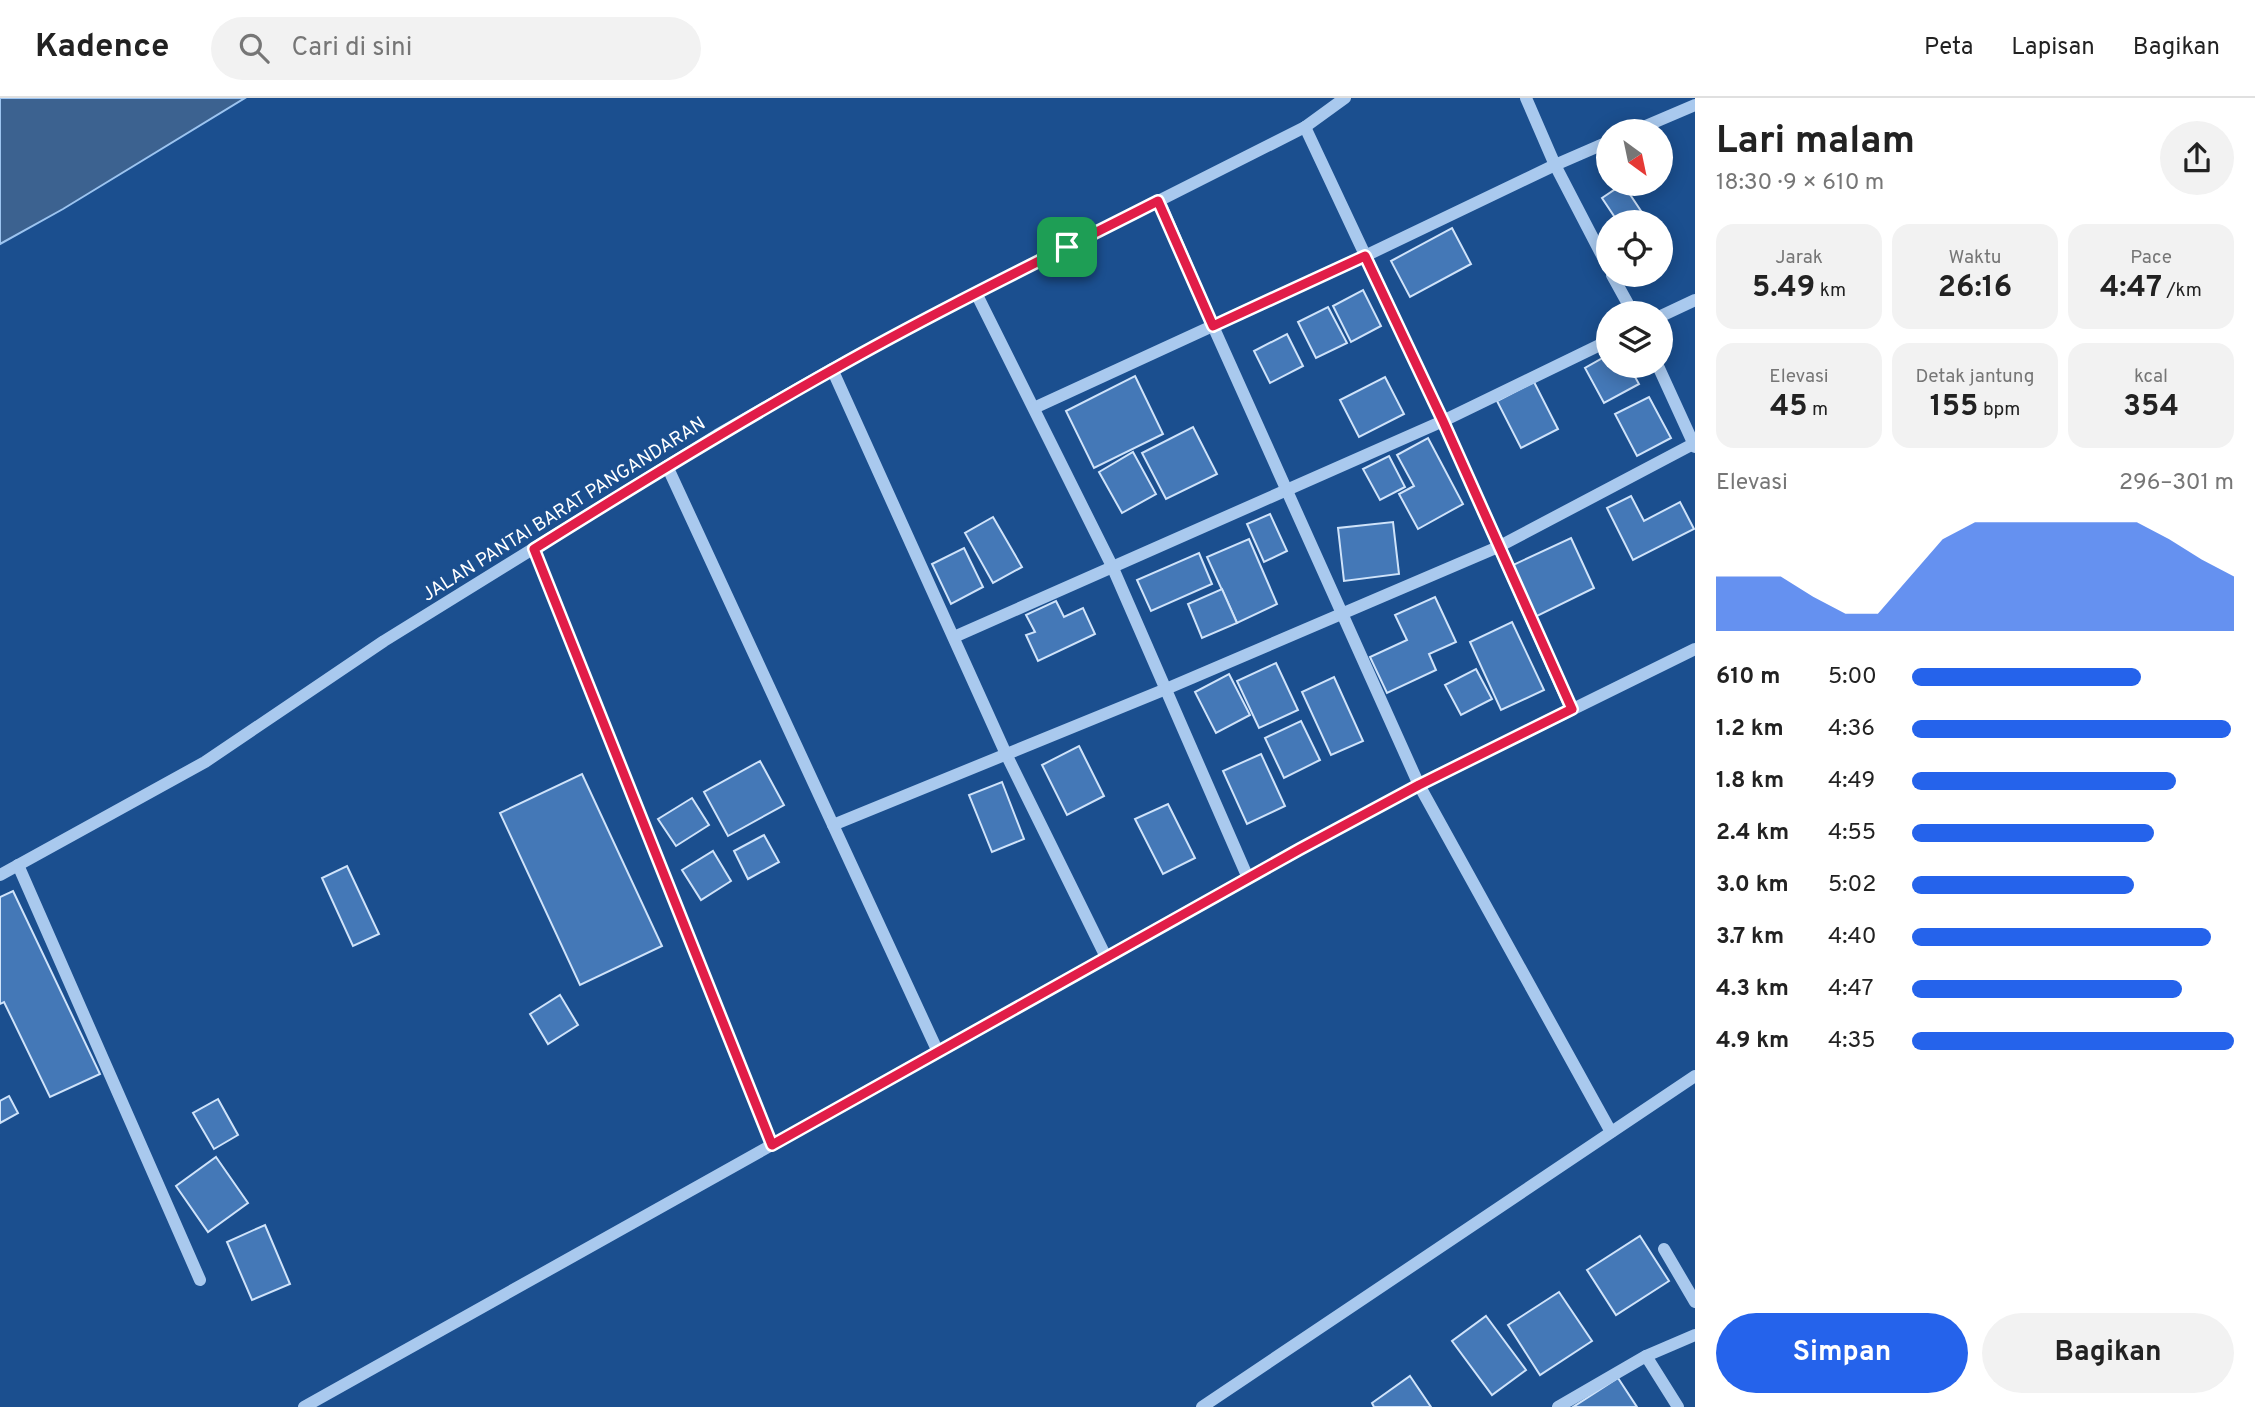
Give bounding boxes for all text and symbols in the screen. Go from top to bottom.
search box [211,17,701,80]
text: Kadence [35,27,169,69]
icon: search [235,29,273,67]
text: Cari di sini [291,32,412,65]
text: Peta [1924,33,1973,63]
text: Lapisan [2011,33,2095,63]
text: Bagikan [2133,33,2220,63]
text: Lari malam [1716,118,1915,167]
north arrow [1596,119,1673,196]
map controls [1596,119,1673,378]
button: share [2160,121,2234,195]
text: 18:30 · 9 × 610 m [1716,169,1884,198]
button: locate [1596,210,1673,287]
pin [1037,217,1097,277]
icon: arrive [1048,228,1086,266]
text: Jarak [1775,246,1823,270]
text: Waktu [1949,246,2001,270]
text: Pace [2130,246,2172,270]
text: 5.49 [1752,270,1815,307]
text: 26:16 [1938,270,2012,307]
text: 4:47 [2100,270,2162,307]
text: km [1815,279,1846,303]
text: /km [2162,279,2202,303]
button: layers [1596,301,1673,378]
text: Elevasi [1769,365,1829,389]
text: Detak jantung [1915,365,2035,389]
text: kcal [2134,365,2168,389]
text: 45 [1770,389,1808,426]
text: 155 [1930,389,1978,426]
text: 354 [2123,389,2179,426]
text: m [1808,398,1828,422]
text: bpm [1978,398,2020,422]
street label: JALAN PANTAI BARAT PANGANDARAN [418,412,710,607]
text: Elevasi [1716,469,1788,498]
text: 296–301 m [2119,469,2234,498]
text: 610 m [1716,663,1780,692]
text: 5:00 [1828,663,1877,692]
text: 1.2 km [1716,715,1784,744]
text: 4:36 [1828,715,1875,744]
text: 1.8 km [1716,767,1784,796]
text: 4:49 [1828,767,1875,796]
text: 2.4 km [1716,819,1789,848]
text: 4:55 [1828,819,1876,848]
text: 3.0 km [1716,871,1789,900]
text: 5:02 [1828,871,1876,900]
text: 3.7 km [1716,923,1784,952]
text: 4:40 [1828,923,1877,952]
text: 4.3 km [1716,975,1789,1004]
text: 4:47 [1828,975,1874,1004]
text: 4.9 km [1716,1027,1789,1056]
text: 4:35 [1828,1027,1876,1056]
button: Simpan [1716,1313,1968,1393]
button: Bagikan [1982,1313,2234,1393]

